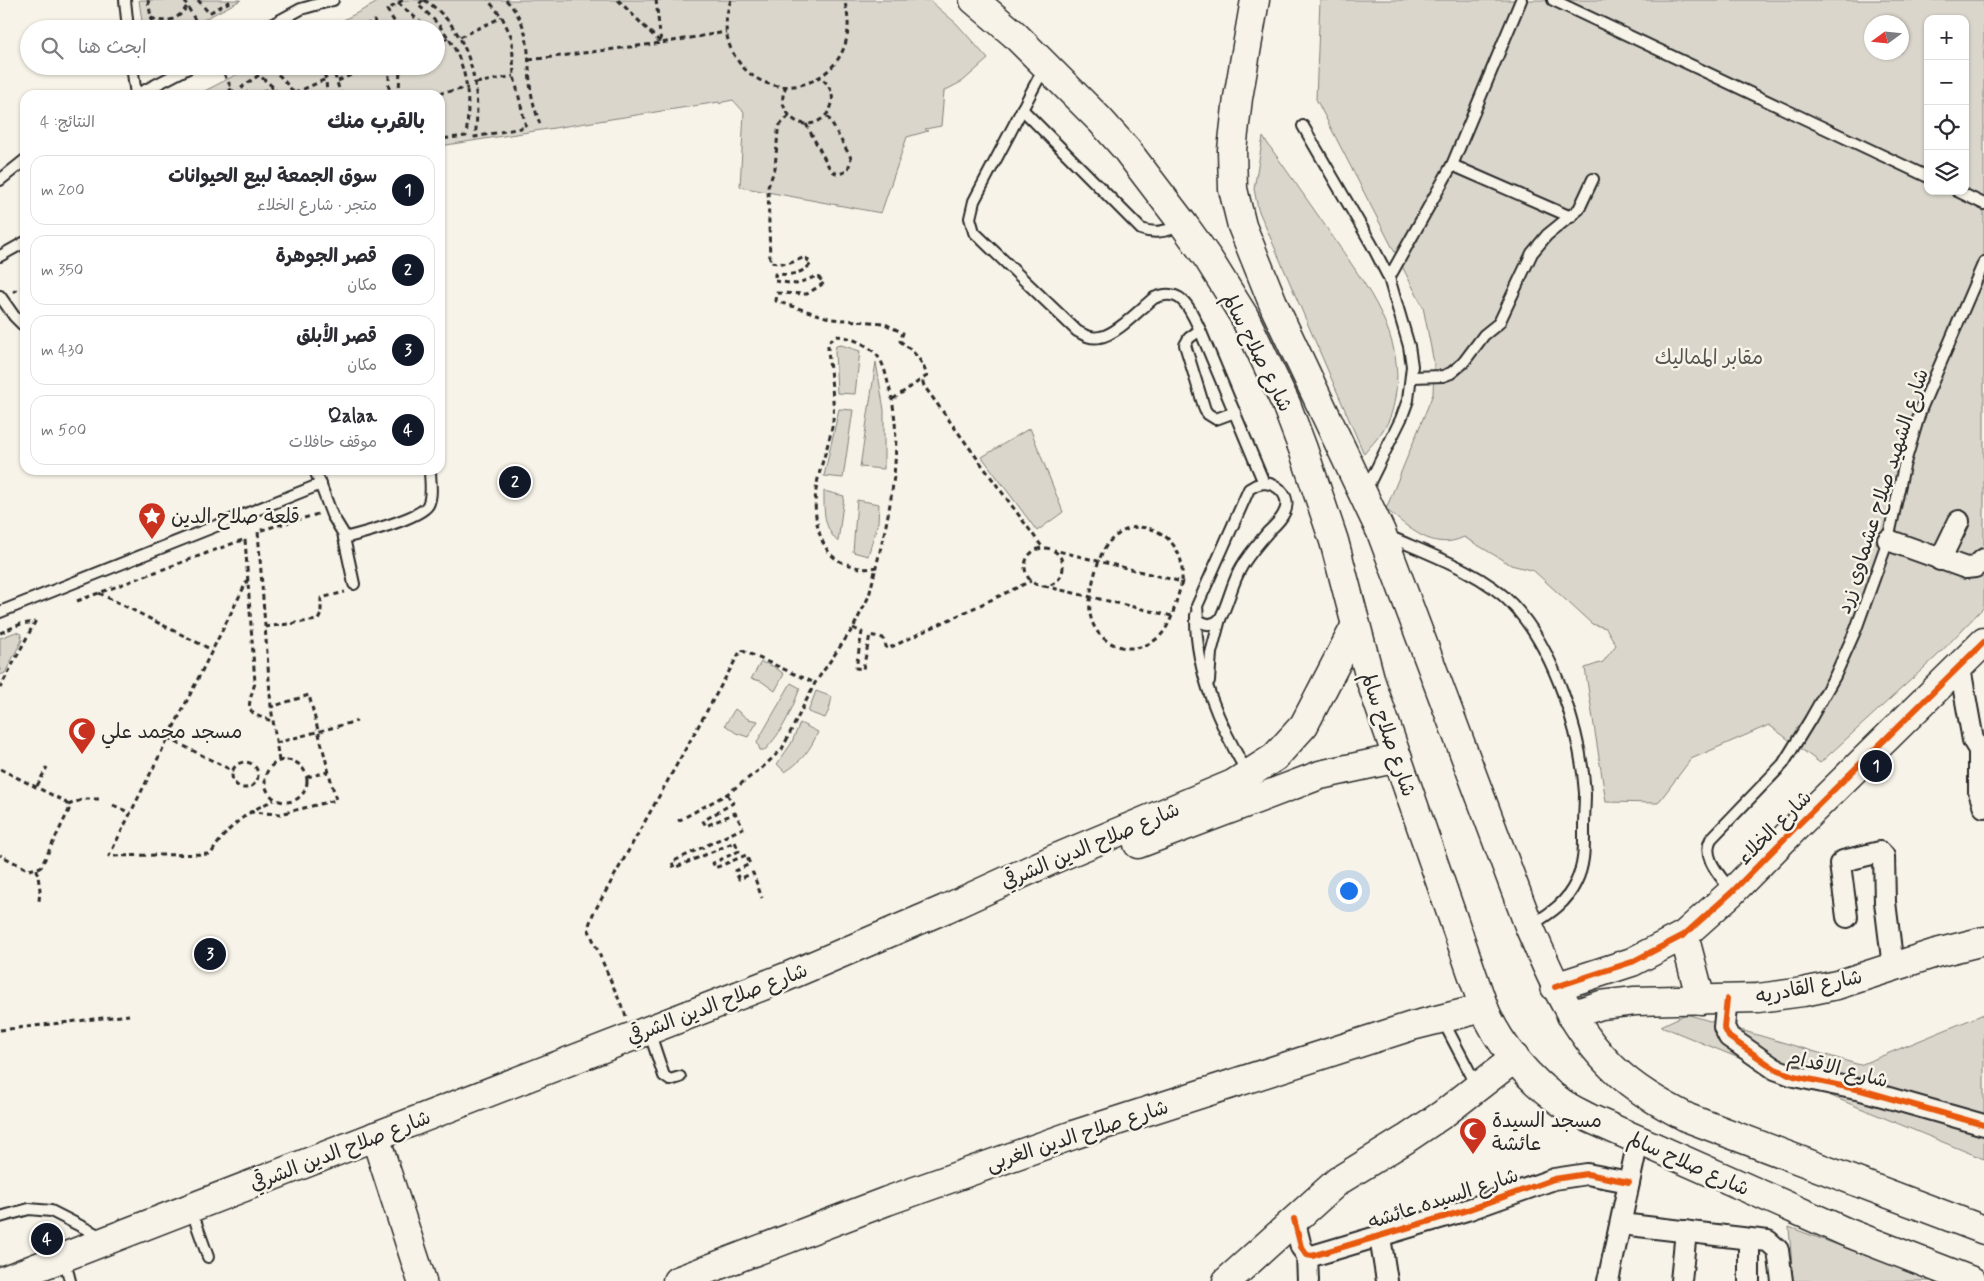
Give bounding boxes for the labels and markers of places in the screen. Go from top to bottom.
pin: 2 [499,463,531,501]
place icon: قلعة صلاح الدين [137,501,167,540]
place label: قلعة صلاح الدين [171,504,300,531]
mosque icon: مسجد محمد علي [67,716,97,755]
place label: مسجد محمد علي [101,719,242,749]
pin: 1 [1860,747,1892,785]
pin: 3 [194,935,226,973]
place label: مسجد السيدة عائشة [1492,1108,1602,1158]
mosque icon: مسجد السيدة عائشة [1458,1116,1488,1155]
pin: 4 [31,1220,63,1258]

